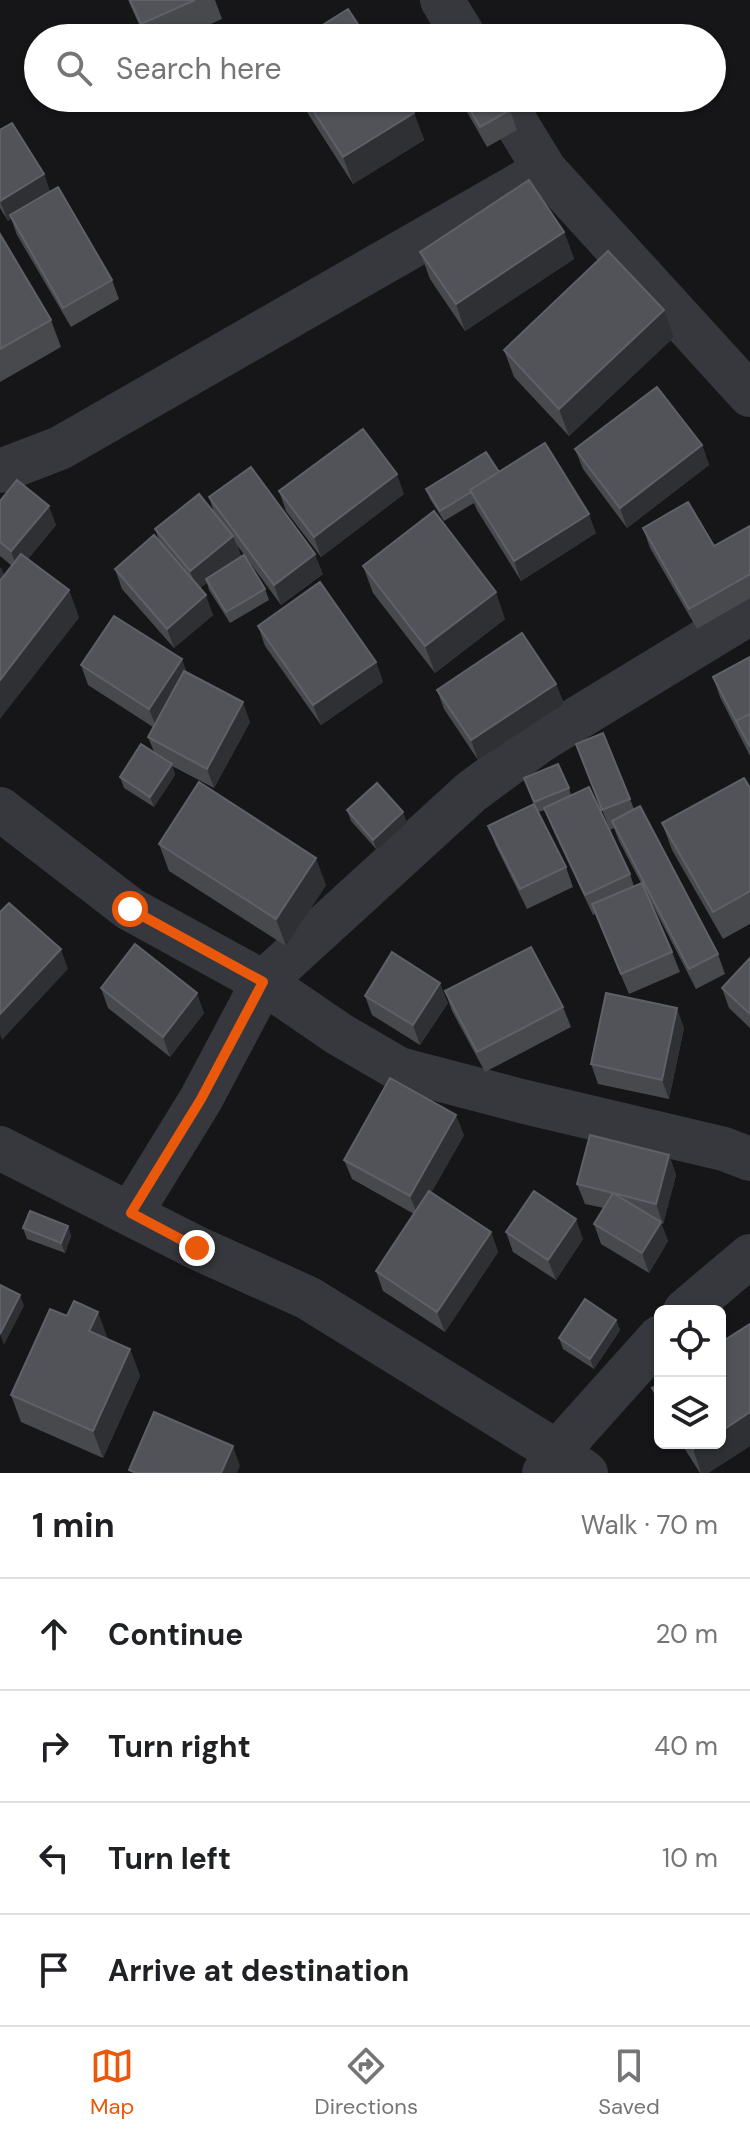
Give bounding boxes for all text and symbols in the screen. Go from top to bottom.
search box [24,24,726,112]
icon: search [52,46,96,90]
text: Search here [116,49,282,88]
route start [112,891,148,927]
route end [179,1230,215,1266]
map controls [654,1305,726,1449]
button: locate [654,1305,726,1377]
button: layers [654,1377,726,1449]
text: 1 min [32,1503,115,1548]
text: Walk · 70 m [581,1508,718,1542]
icon: ahead [32,1612,76,1656]
text: Continue [108,1615,243,1654]
text: 20 m [655,1617,718,1651]
icon: right [32,1724,76,1768]
text: Turn right [108,1727,251,1766]
text: 40 m [654,1729,718,1763]
icon: left [32,1836,76,1880]
text: Turn left [108,1839,231,1878]
text: 10 m [662,1841,718,1875]
icon: arrive [32,1948,76,1992]
text: Arrive at destination [108,1951,409,1990]
tab: Map [90,2044,134,2121]
tab: Directions [315,2044,418,2121]
tab: Saved [598,2044,660,2121]

